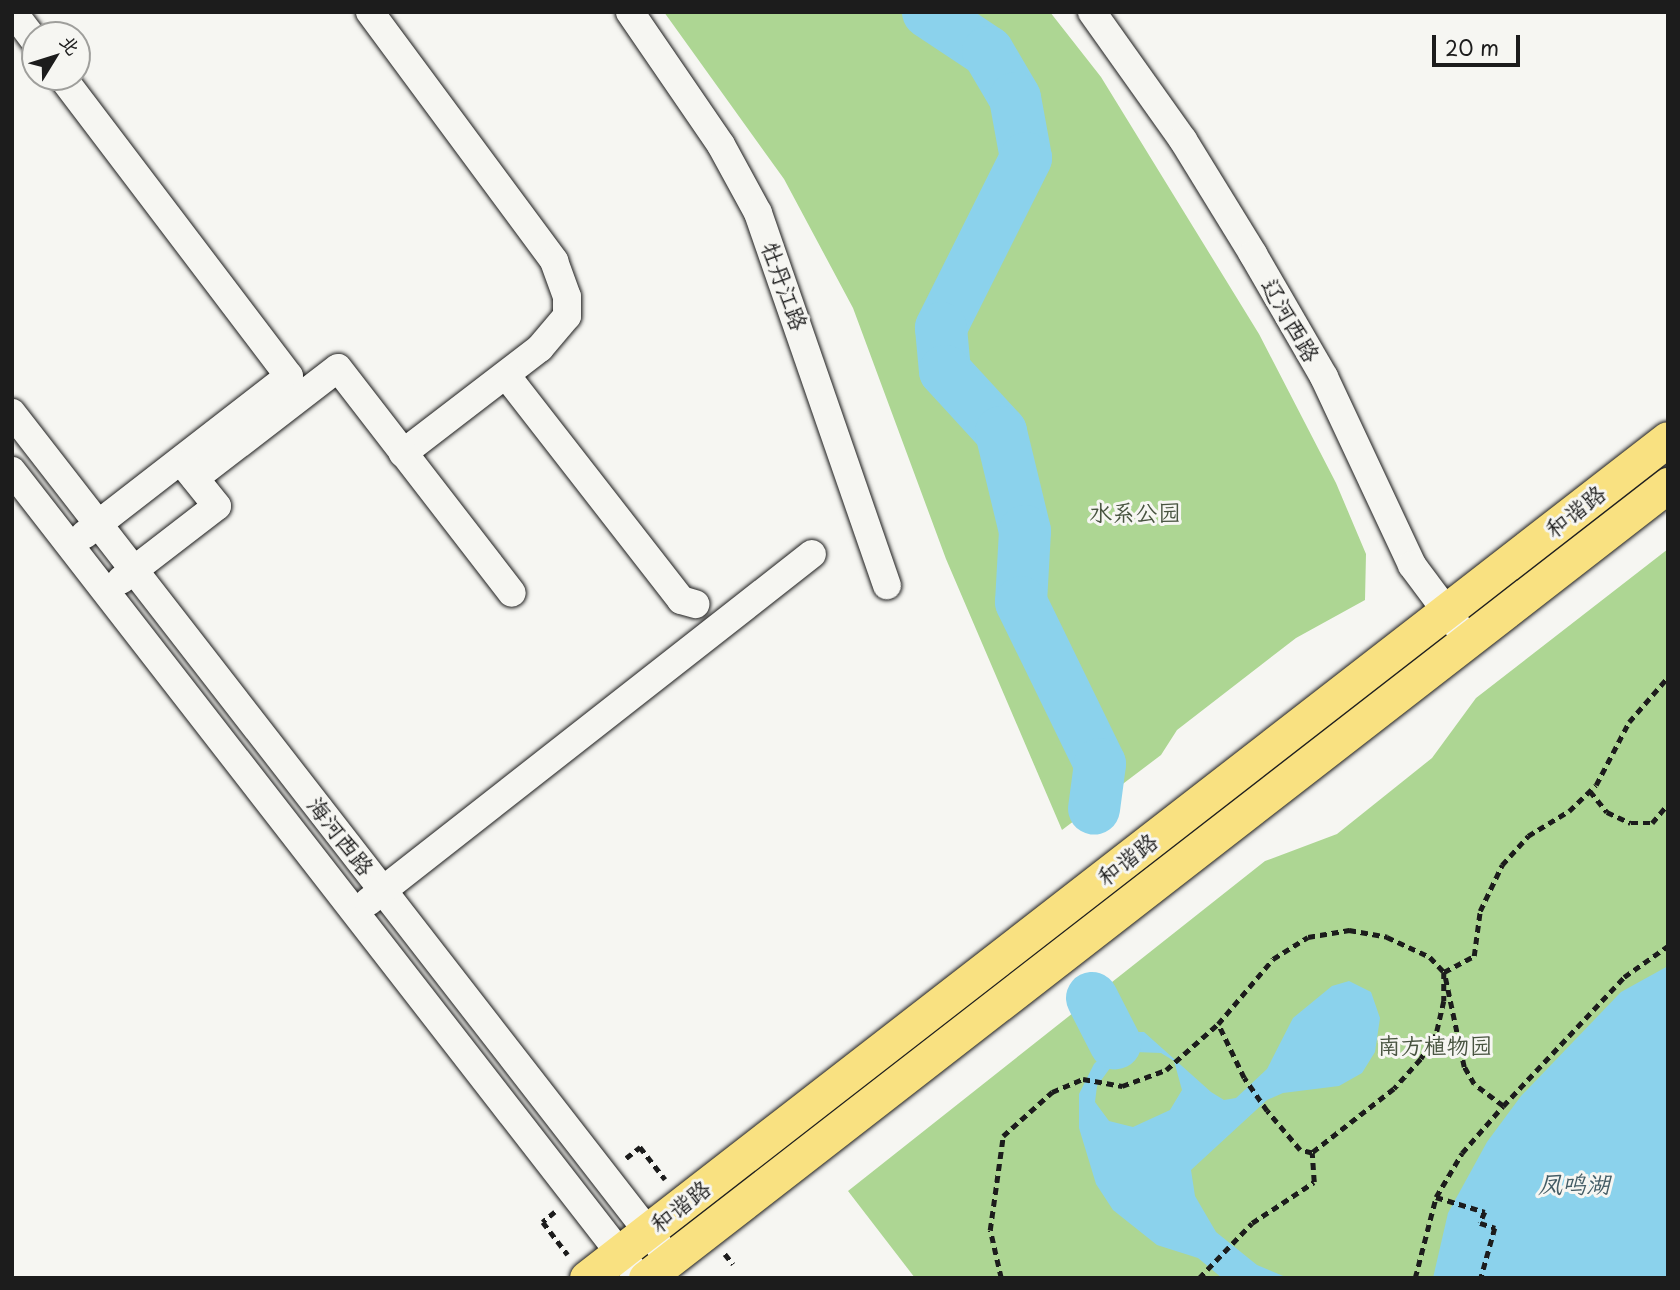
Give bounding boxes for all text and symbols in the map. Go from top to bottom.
north arrow [21,21,91,91]
scale bar [1435,21,1522,65]
text: 北 [54,28,88,60]
text: 20 m [1445,31,1499,63]
street label: 牡丹江路 [756,238,814,334]
street label: 辽河西路 [1256,273,1326,367]
street label: 和谐路 [1539,479,1611,543]
park label: 水系公园 [1089,498,1181,526]
street label: 海河西路 [302,791,380,881]
street label: 和谐路 [1091,827,1163,891]
park label: 南方植物园 [1378,1031,1492,1059]
water label: 凤鸣湖 [1538,1170,1610,1198]
street label: 和谐路 [644,1174,716,1238]

